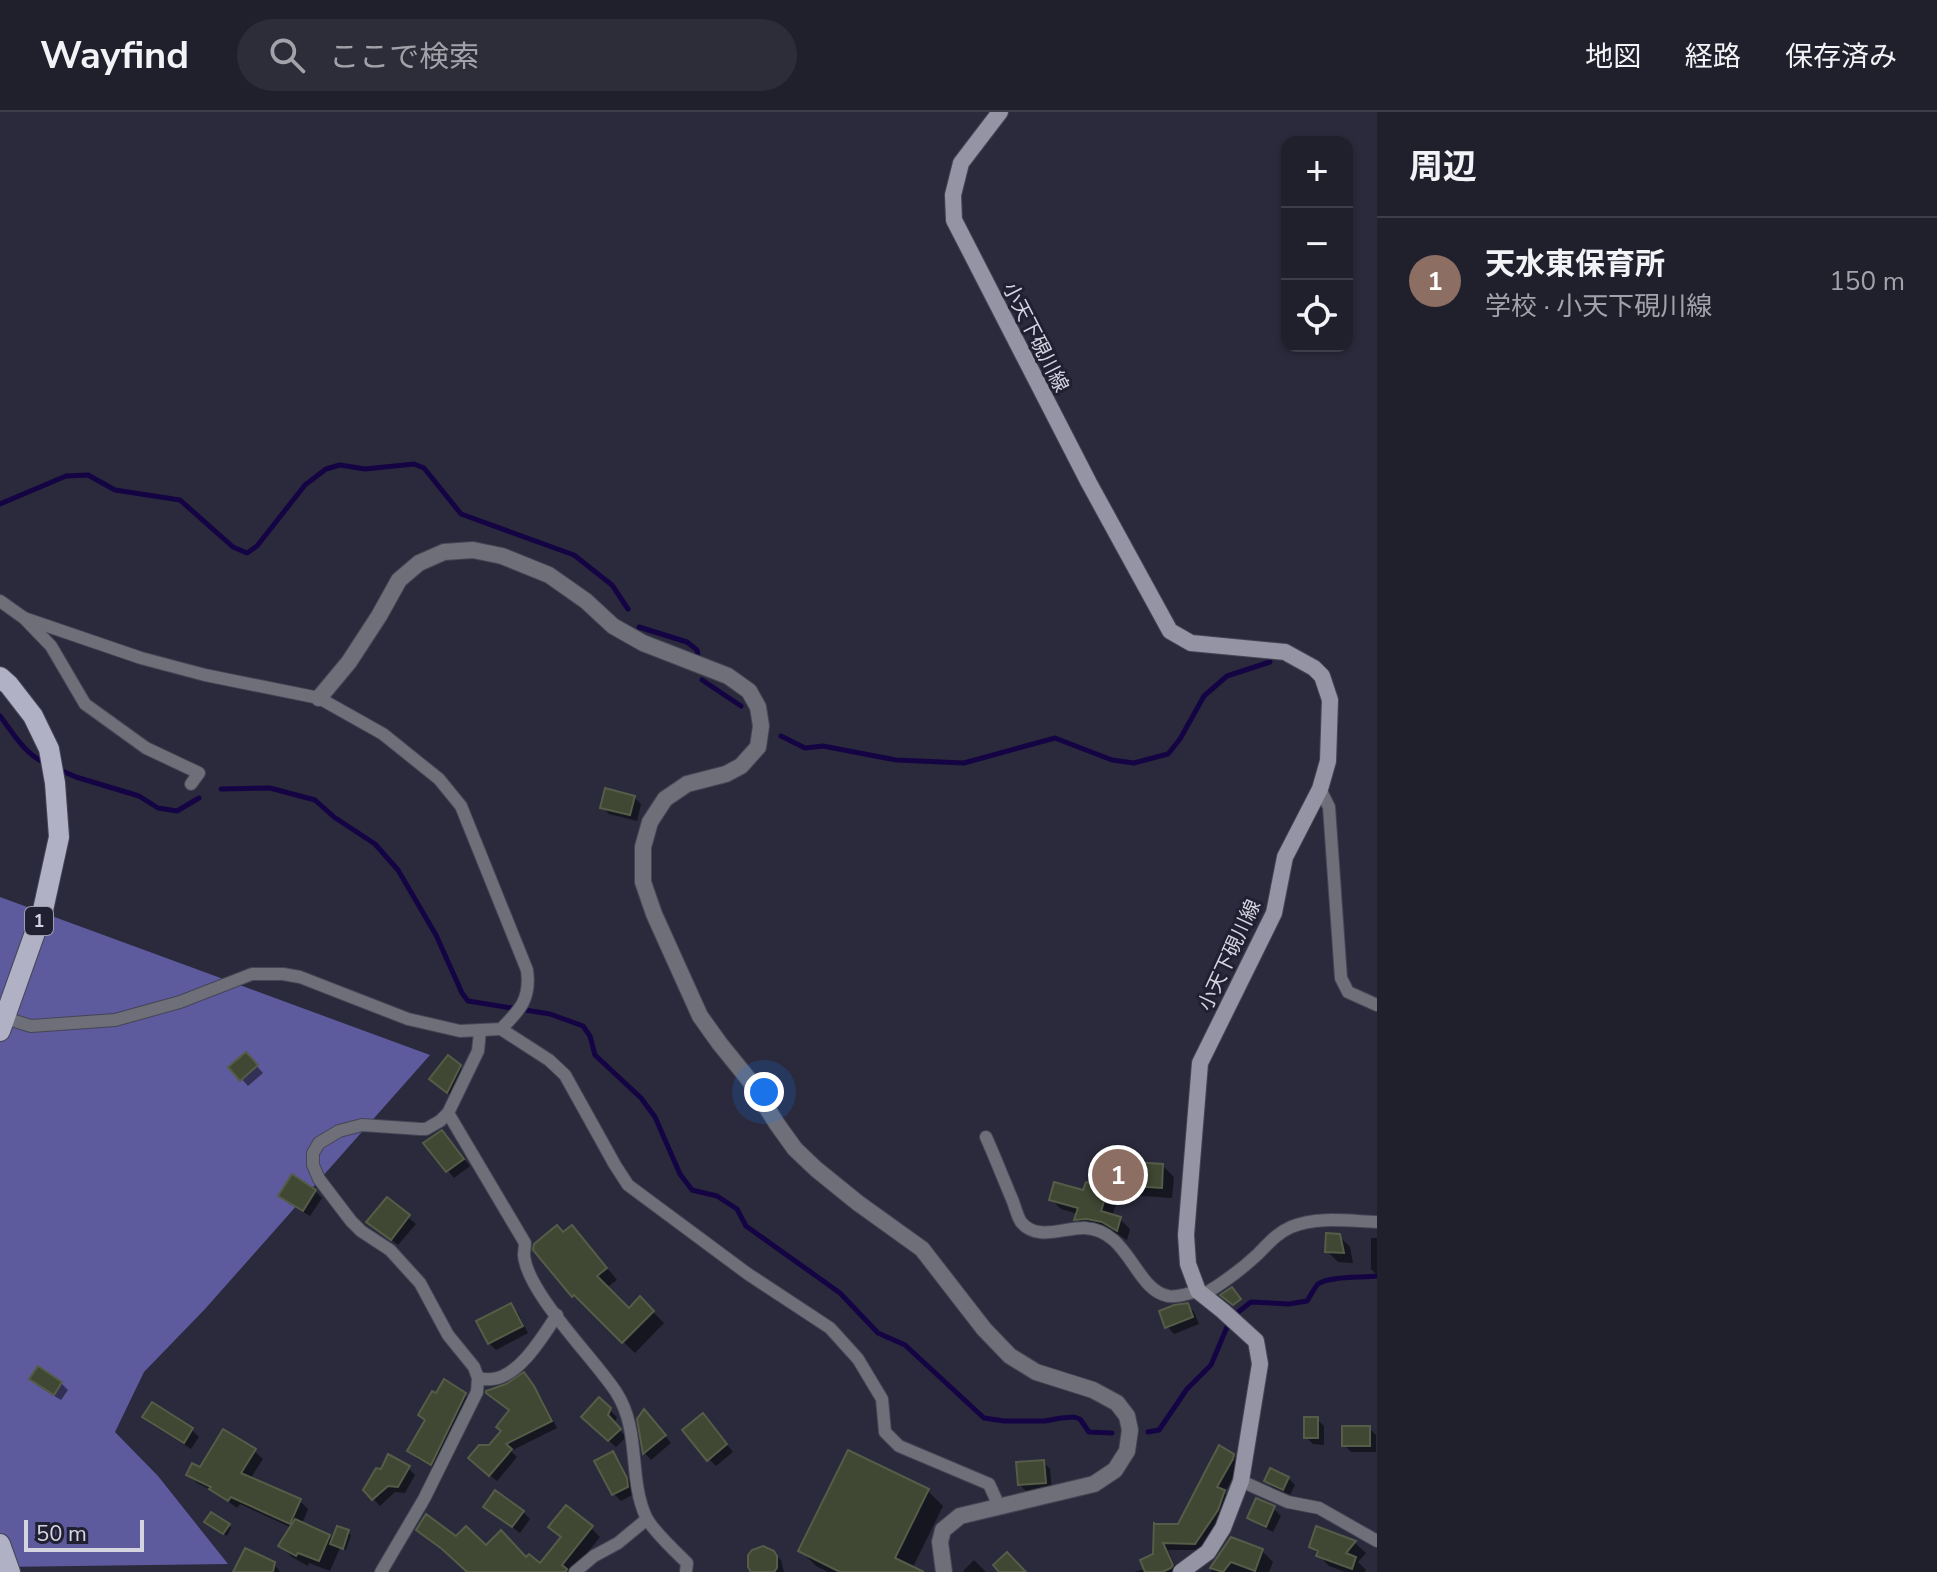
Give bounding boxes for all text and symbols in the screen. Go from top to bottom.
search box [237,19,797,91]
text: Wayfind [40,30,189,81]
icon: search [265,33,309,77]
text: ここで検索 [329,37,479,78]
text: 地図 [1585,38,1641,76]
text: 経路 [1685,38,1741,76]
text: 保存済み [1785,38,1897,76]
map controls [1281,136,1353,352]
button: + [1281,136,1353,208]
text: 周辺 [1409,144,1477,190]
button: − [1281,208,1353,280]
text: 天水東保育所 [1485,244,1665,285]
text: 1 [1427,264,1443,299]
text: 150 m [1829,264,1905,299]
street label: 小天下硯川線 [996,278,1075,397]
button: locate [1281,280,1353,352]
text: 学校 · 小天下硯川線 [1485,289,1712,324]
street label: 小天下硯川線 [1192,895,1267,1015]
road number: 1 [25,907,53,935]
your location [744,1072,784,1112]
pin: 1 [1092,1145,1144,1205]
scale bar [24,1516,144,1552]
text: 50 m [36,1519,87,1549]

